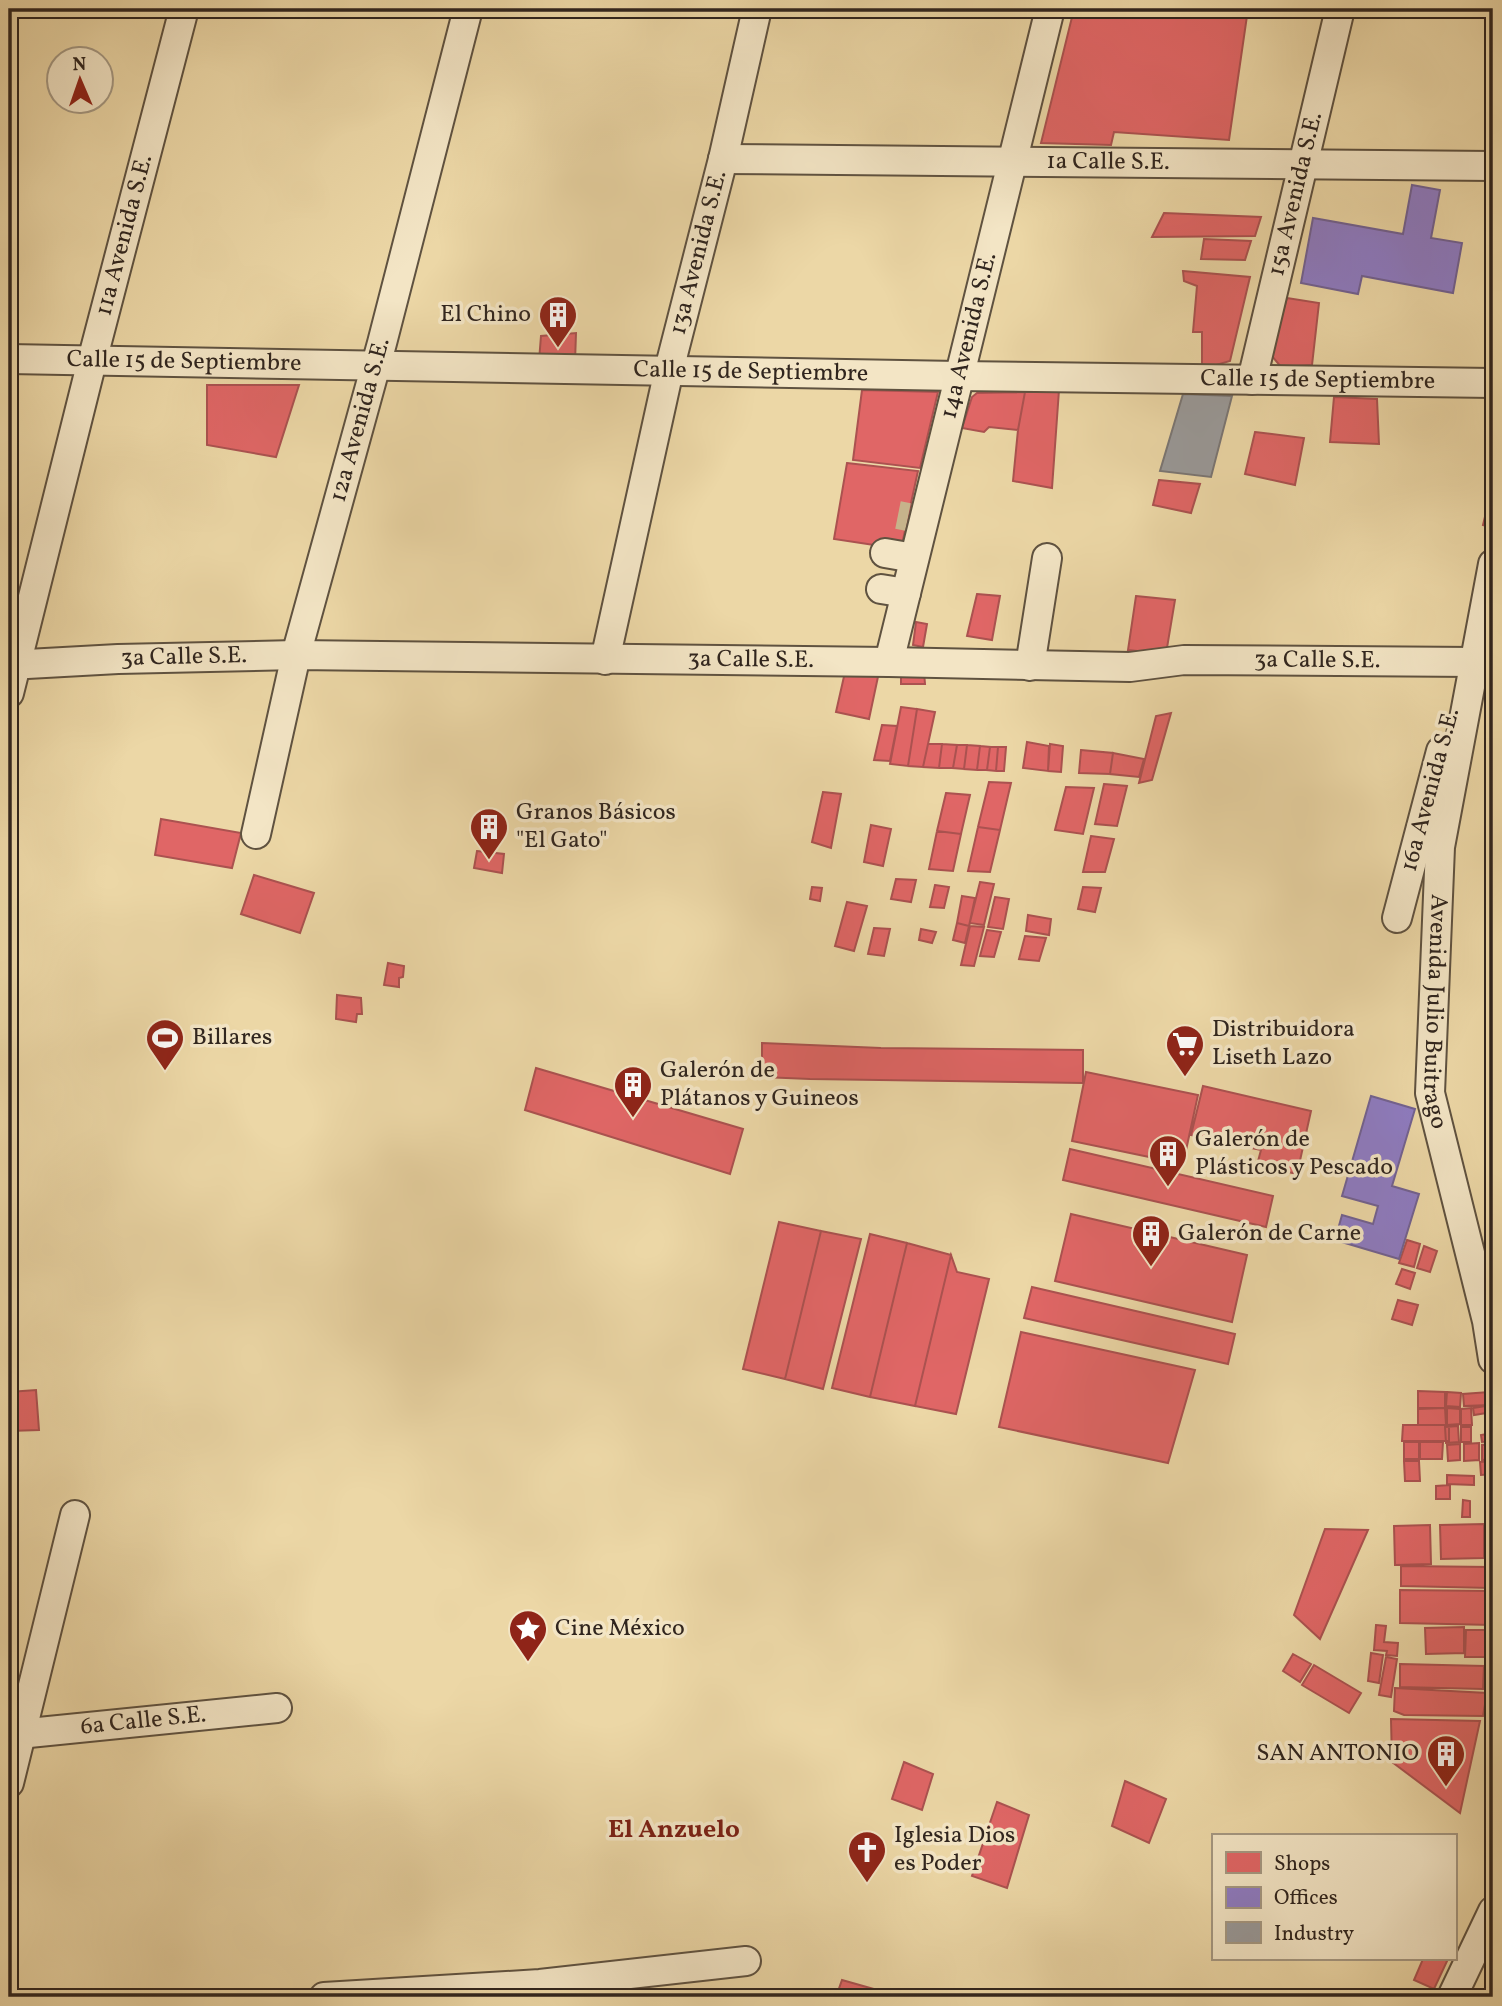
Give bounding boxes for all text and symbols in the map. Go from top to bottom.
north arrow [46,46,116,116]
text: N [72,52,87,78]
street label: 15a Avenida S.E. [1260,109,1332,280]
street label: 1a Calle S.E. [1046,145,1170,180]
street label: 11a Avenida S.E. [87,151,162,320]
street label: 13a Avenida S.E. [662,167,736,339]
street label: 14a Avenida S.E. [933,249,1006,423]
building icon: El Chino [537,294,579,349]
place label: El Chino [440,298,531,332]
street label: 12a Avenida S.E. [322,334,400,506]
street label: Calle 15 de Septiembre [66,343,302,381]
street label: Calle 15 de Septiembre [633,353,869,391]
street label: Calle 15 de Septiembre [1200,362,1436,399]
street label: 3a Calle S.E. [120,639,247,676]
street label: 3a Calle S.E. [687,643,814,678]
street label: 3a Calle S.E. [1254,643,1381,678]
street label: 16a Avenida S.E. [1393,704,1469,876]
place label: Granos Básicos "El Gato" [516,796,676,858]
building icon: Granos Básicos "El Gato" [468,806,510,861]
street label: Avenida Julio Buitrago [1413,893,1455,1133]
place label: Distribuidora Liseth Lazo [1212,1013,1355,1075]
sports icon: Billares [144,1017,186,1072]
place label: Billares [192,1021,272,1055]
supermarket icon: Distribuidora Liseth Lazo [1164,1023,1206,1078]
place label: Galerón de Plátanos y Guineos [660,1054,859,1116]
building icon: Galerón de Plátanos y Guineos [612,1064,654,1119]
place label: Galerón de Plásticos y Pescado [1195,1123,1393,1185]
building icon: Galerón de Plásticos y Pescado [1147,1133,1189,1188]
building icon: Galerón de Carne [1130,1213,1172,1268]
place label: Galerón de Carne [1178,1217,1361,1251]
place icon: Cine México [507,1608,549,1663]
place label: Cine México [555,1612,685,1646]
street label: 6a Calle S.E. [79,1698,208,1745]
building icon: SAN ANTONIO [1425,1733,1467,1788]
place label: SAN ANTONIO [1256,1737,1419,1771]
district label: El Anzuelo [608,1812,740,1848]
place label: Iglesia Dios es Poder [894,1819,1015,1881]
church icon: Iglesia Dios es Poder [846,1829,888,1884]
legend [1212,1834,1456,1960]
text: Shops [1274,1850,1330,1879]
text: Offices [1274,1884,1338,1913]
text: Industry [1274,1920,1355,1949]

